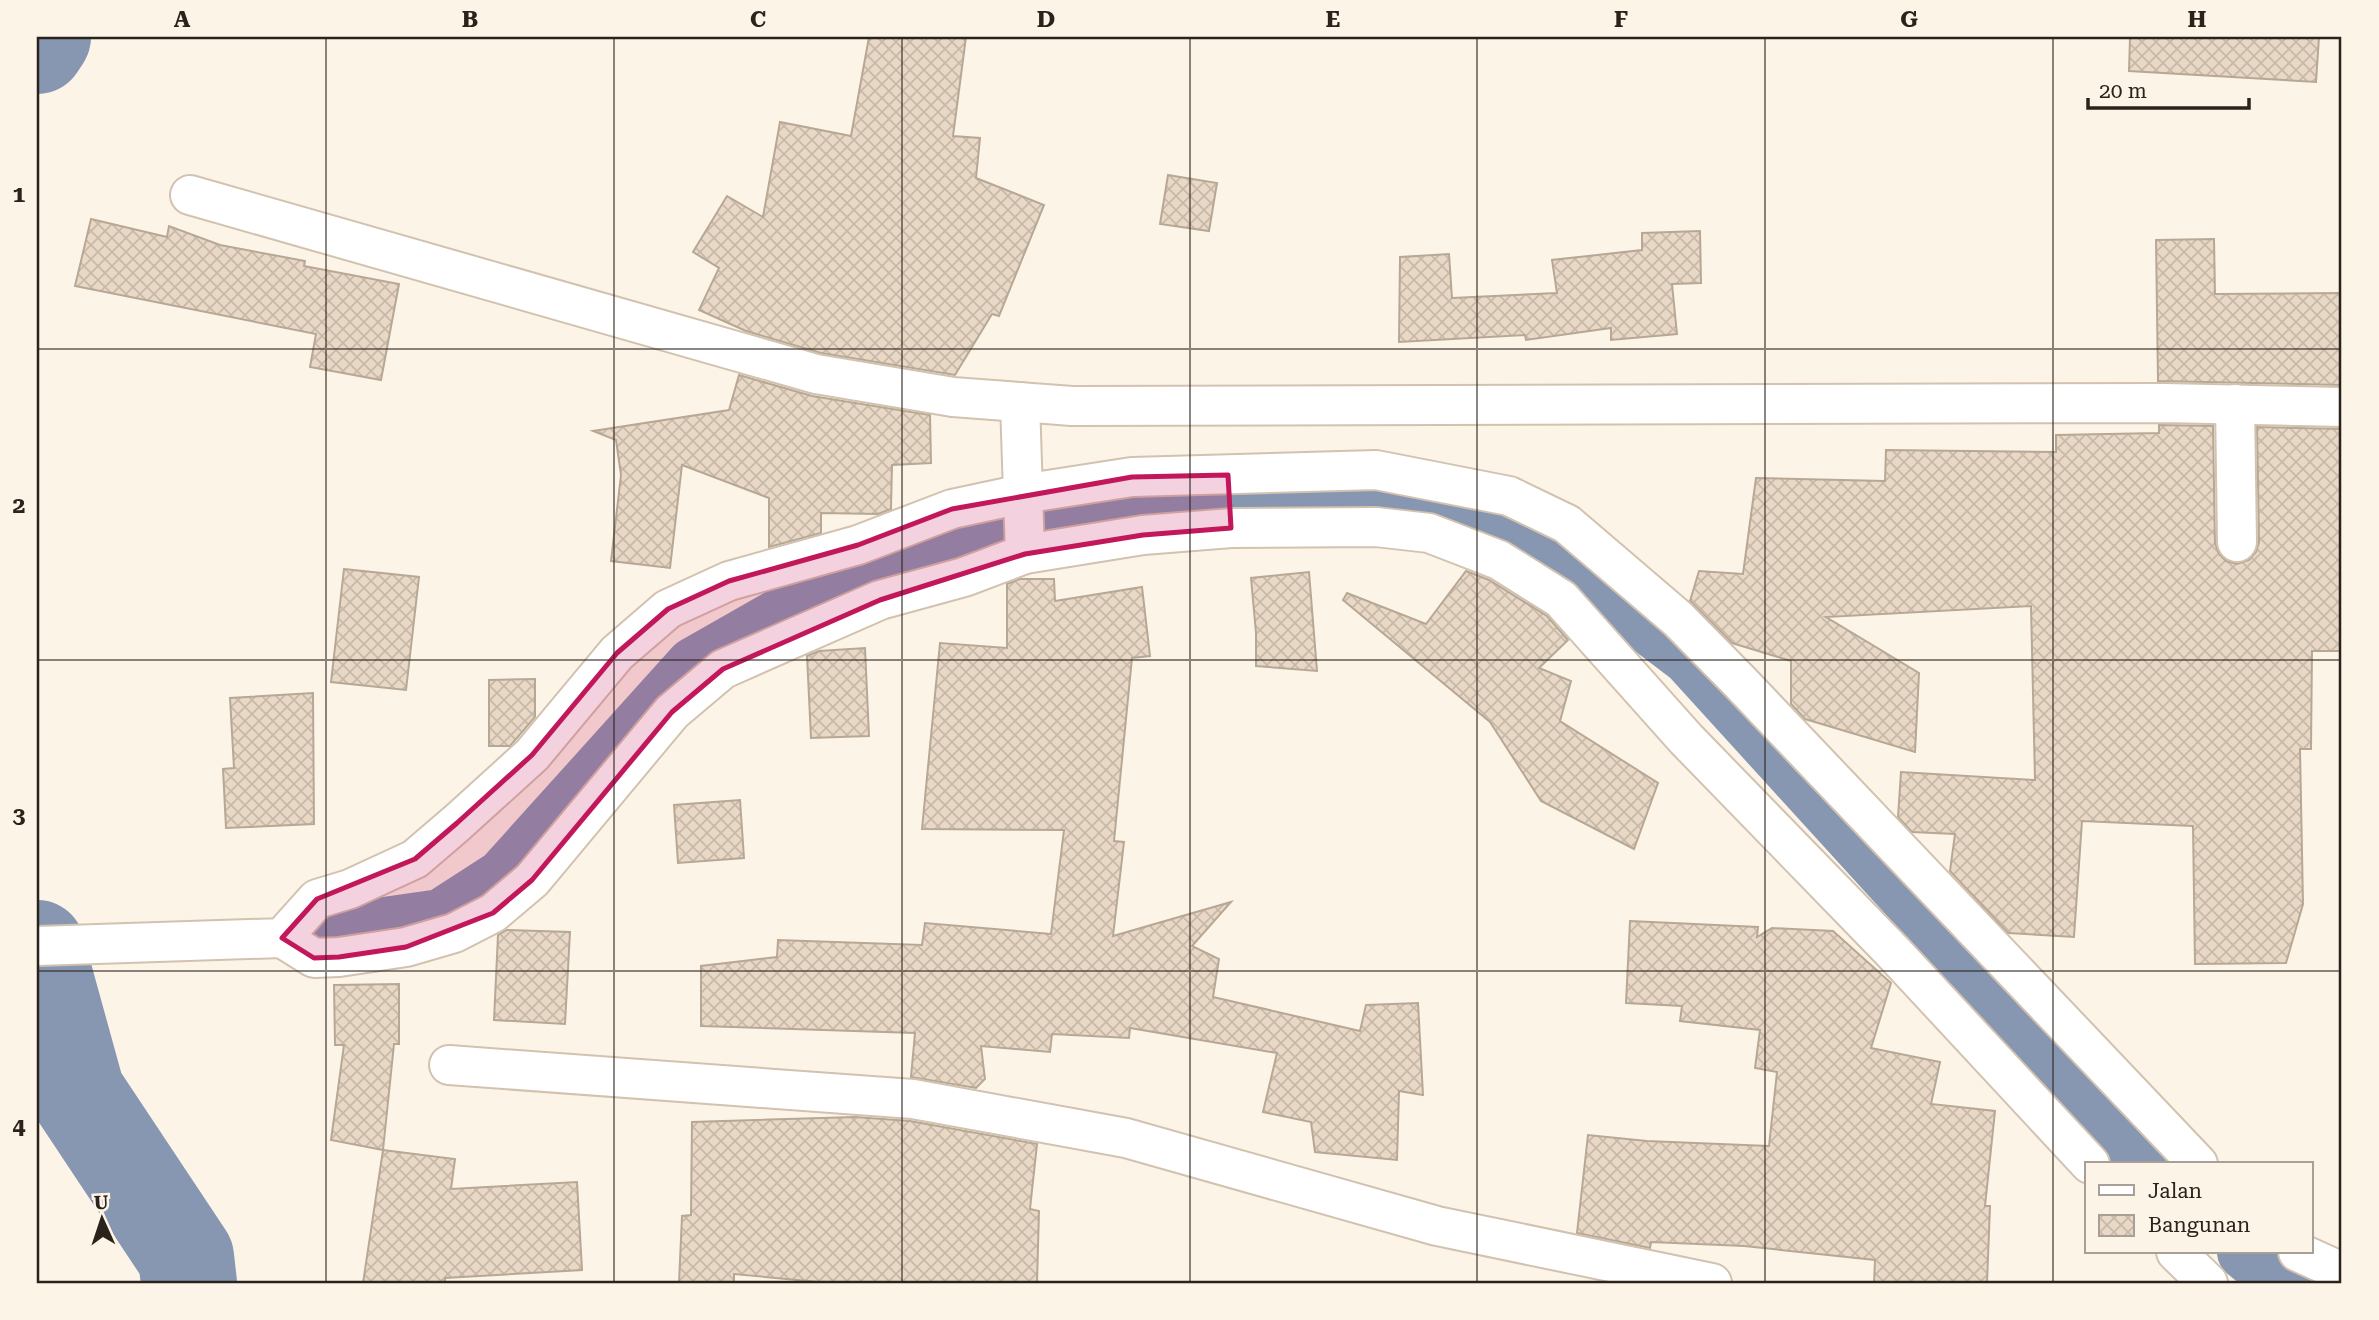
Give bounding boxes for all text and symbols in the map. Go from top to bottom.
text: A [174,6,191,33]
text: B [462,6,478,33]
text: C [750,6,766,33]
text: D [1037,6,1055,33]
text: E [1326,6,1340,33]
text: F [1614,6,1628,33]
text: G [1900,6,1918,33]
text: H [2188,6,2207,33]
scale bar [2088,66,2250,110]
text: 20 m [2099,79,2147,103]
text: 1 [13,181,26,208]
text: 2 [13,492,25,519]
text: 3 [13,802,26,829]
text: 4 [13,1113,26,1140]
legend [2085,1162,2312,1254]
text: Jalan [2148,1179,2203,1203]
north arrow [66,1184,136,1254]
text: U [93,1191,109,1214]
text: Bangunan [2148,1213,2251,1237]

